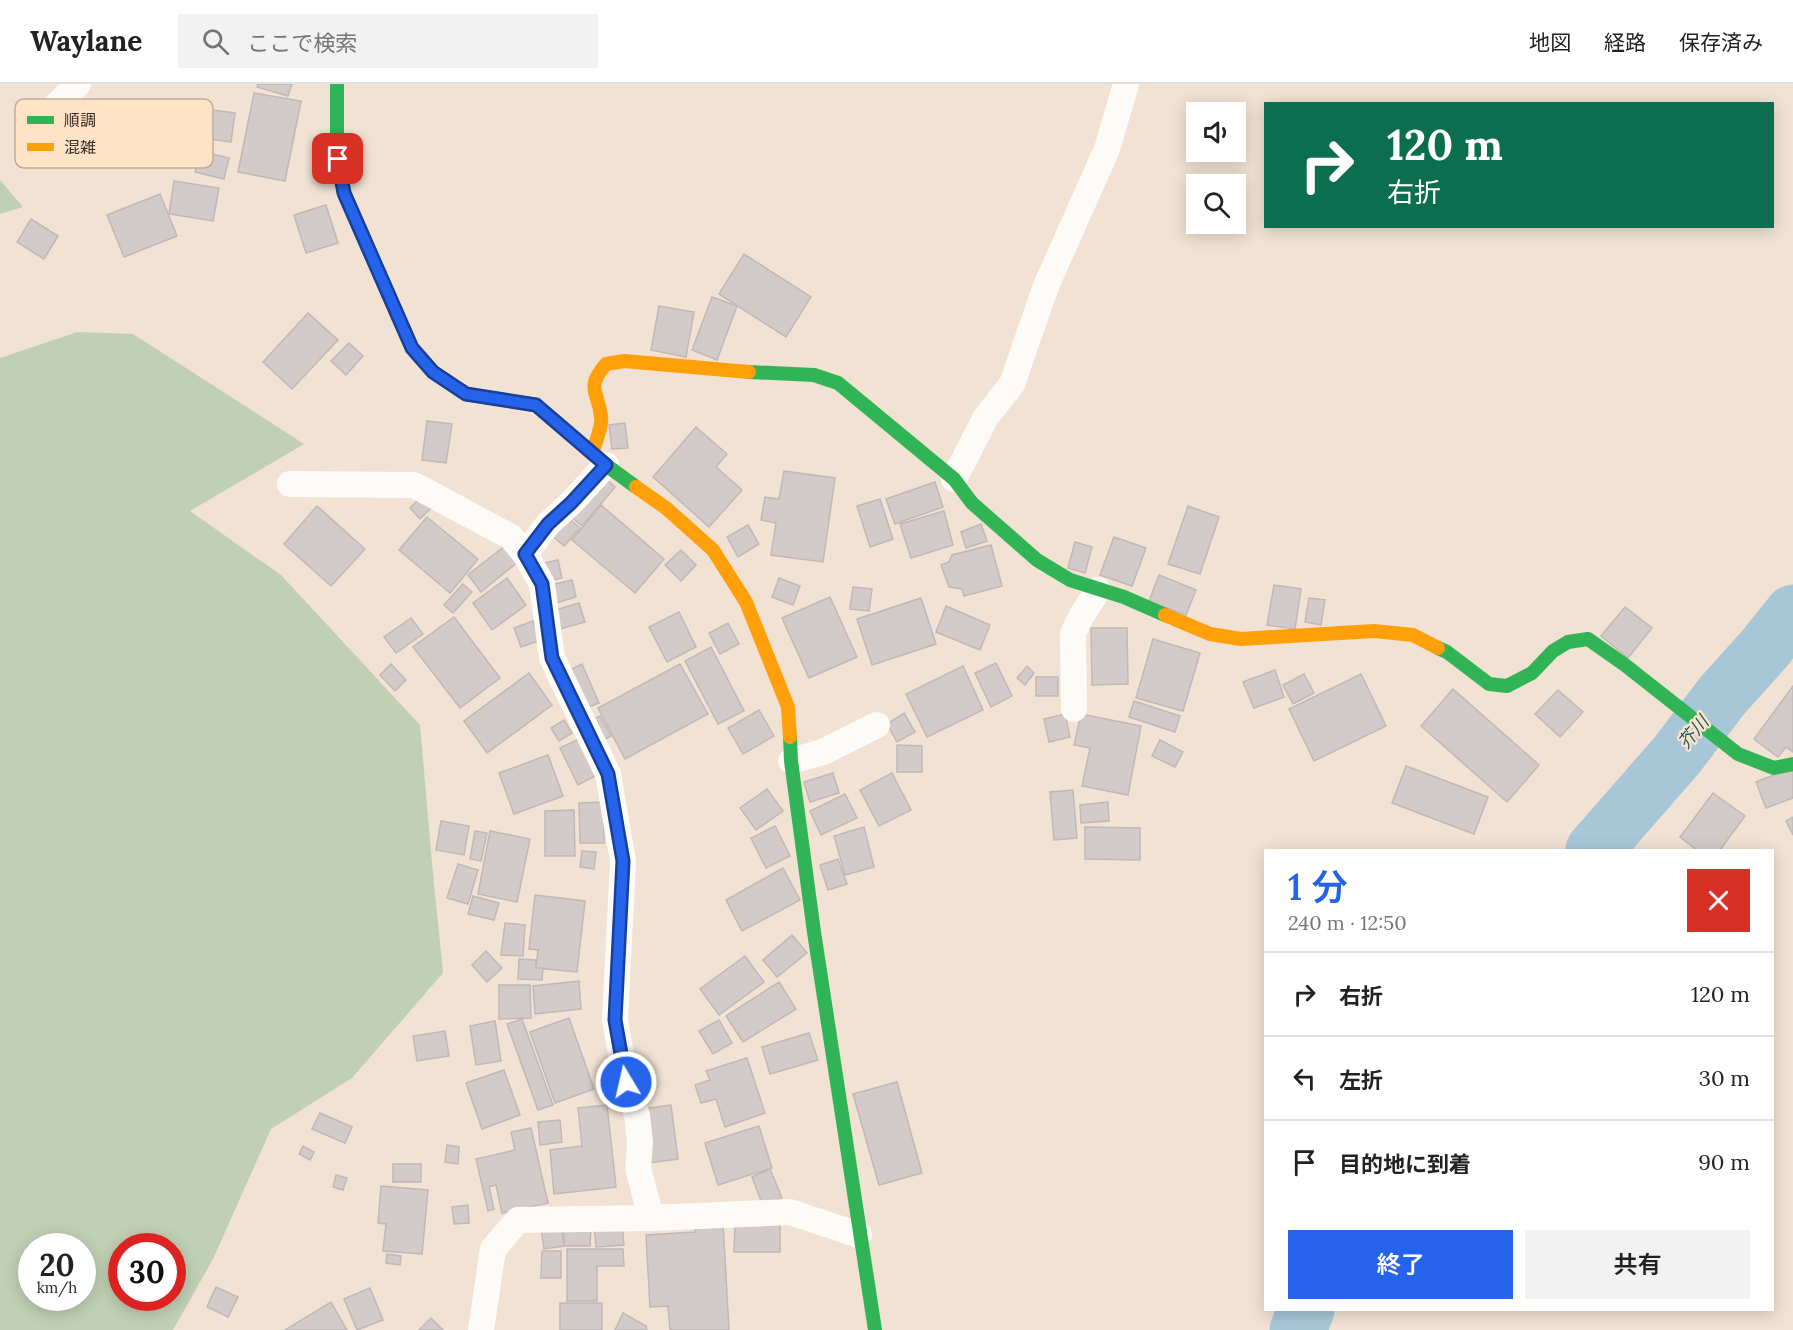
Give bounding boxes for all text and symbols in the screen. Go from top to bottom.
search box [178,14,598,68]
text: Waylane [30,23,142,59]
icon: search [199,25,232,58]
text: ここで検索 [247,29,357,57]
text: 地図 [1529,29,1571,56]
text: 経路 [1604,29,1646,56]
text: 保存済み [1679,29,1763,56]
legend [15,99,213,168]
map controls [1186,102,1246,234]
button: sound [1186,102,1246,162]
text: 順調 [64,110,96,130]
text: 120 m [1387,118,1503,172]
icon: right [1288,126,1366,204]
pin [312,133,363,184]
text: 混雑 [64,137,96,157]
icon: arrive [321,142,354,175]
button: search [1186,174,1246,234]
text: 右折 [1387,175,1441,209]
water label: 芥川 [1673,709,1715,753]
text: 1 分 [1288,864,1348,910]
button: close [1687,869,1750,932]
text: 240 m · 12:50 [1288,910,1407,935]
icon: right [1288,978,1321,1011]
text: 120 m [1691,980,1750,1008]
text: 右折 [1339,982,1383,1010]
position arrow [594,1050,658,1114]
icon: left [1288,1062,1321,1095]
text: 30 m [1699,1064,1750,1092]
text: 左折 [1339,1066,1383,1094]
icon: arrive [1288,1146,1321,1179]
text: 90 m [1698,1148,1750,1176]
text: 目的地に到着 [1339,1150,1471,1178]
button: 終了 [1288,1230,1513,1299]
button: 共有 [1525,1230,1750,1299]
speed limit sign: 30 [108,1233,186,1311]
text: 20 [39,1246,75,1284]
text: km/h [37,1278,77,1297]

